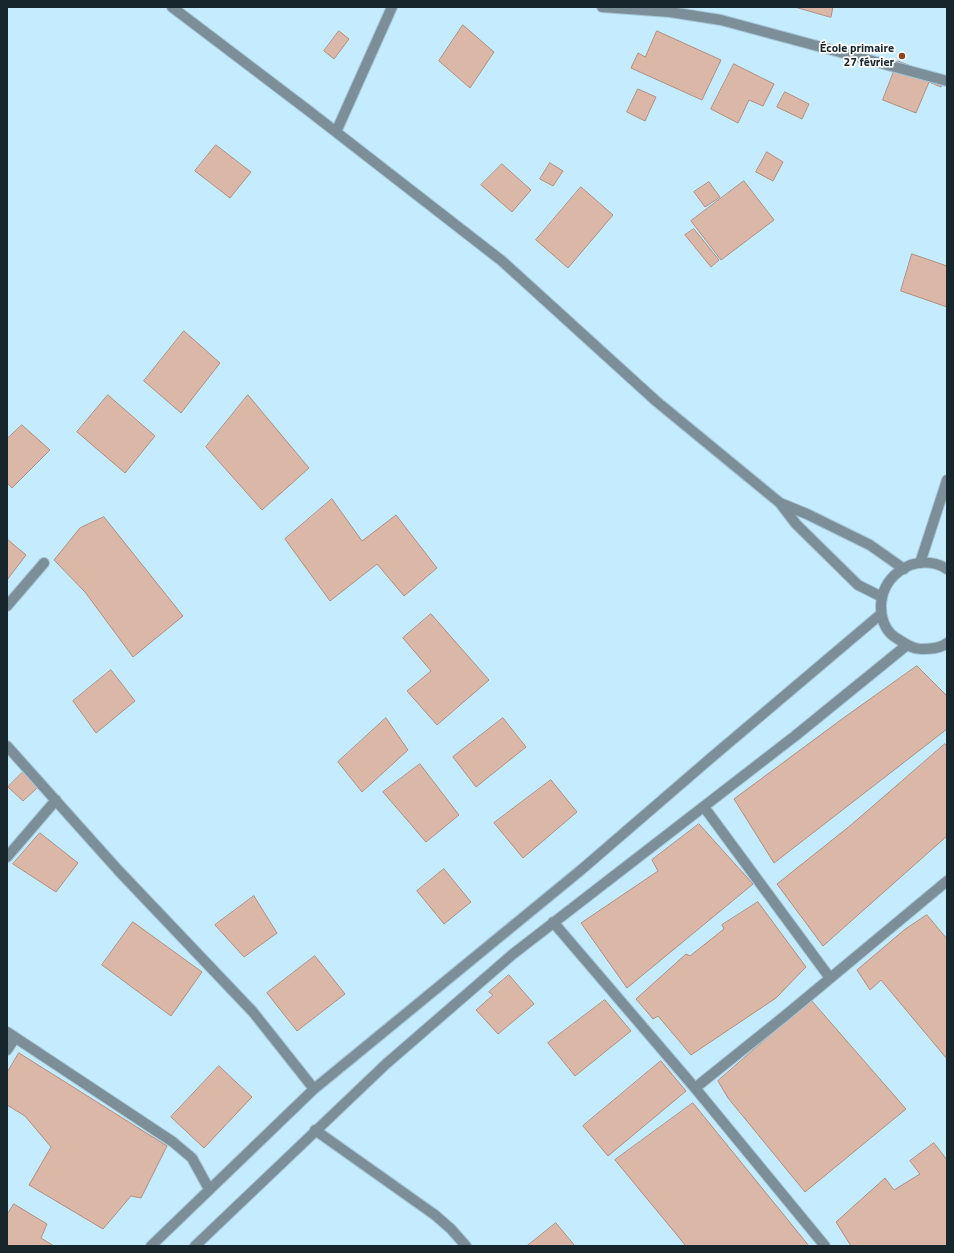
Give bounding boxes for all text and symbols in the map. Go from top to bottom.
place label: École primaire 27 février [820,42,894,70]
marker: École primaire 27 février [897,51,907,61]

